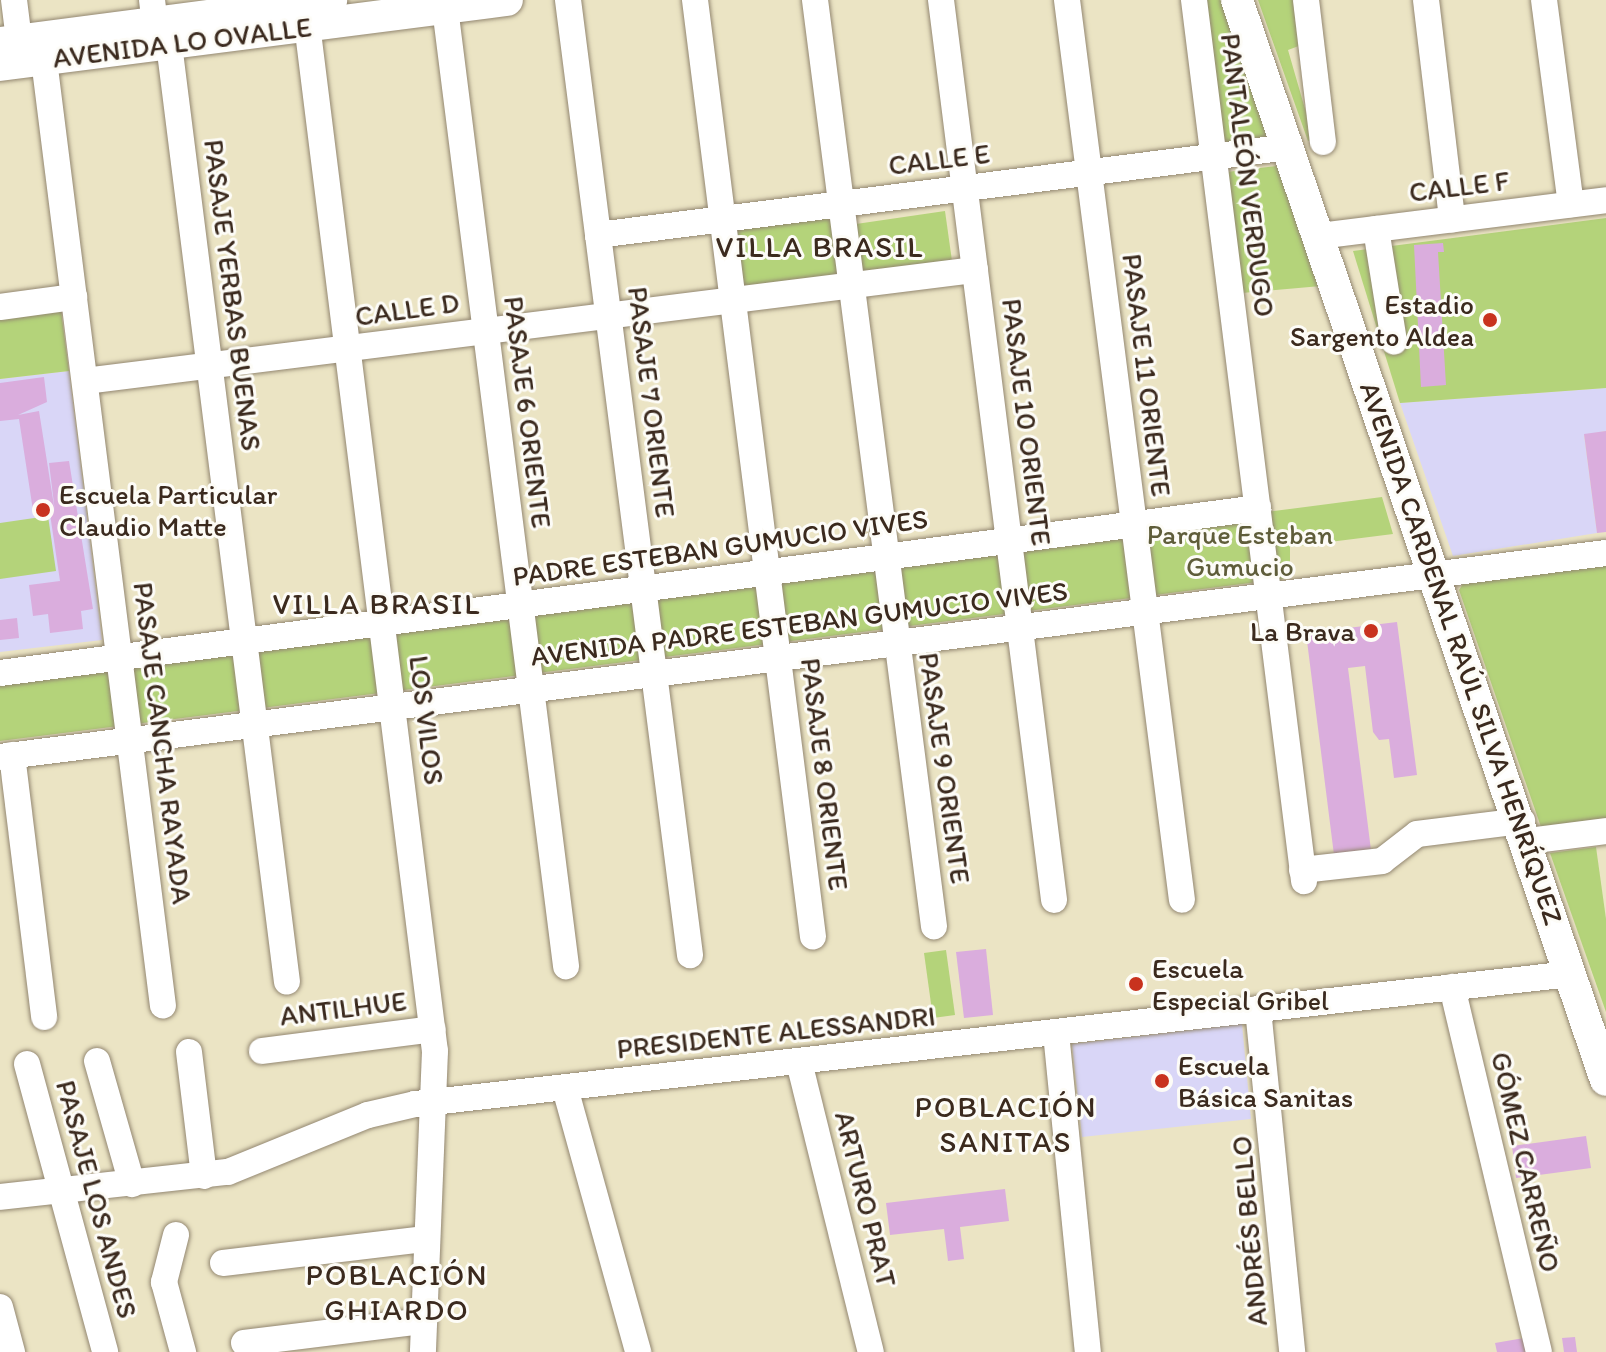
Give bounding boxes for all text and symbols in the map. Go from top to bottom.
street label: AVENIDA LO OVALLE [51,9,313,75]
street label: PANTALEÓN VERDUGO [1214,31,1282,319]
street label: CALLE E [887,136,991,182]
street label: PASAJE YERBAS BUENAS [197,137,269,453]
street label: CALLE F [1407,163,1511,209]
district label: VILLA BRASIL [717,229,923,265]
street label: PASAJE 11 ORIENTE [1115,252,1179,498]
street label: CALLE D [353,285,461,333]
street label: PASAJE 7 ORIENTE [621,285,683,519]
place label: Estadio Sargento Aldea [1290,287,1474,353]
street label: PASAJE 6 ORIENTE [497,294,559,530]
street label: PASAJE 10 ORIENTE [995,296,1059,548]
marker: Estadio Sargento Aldea [1481,311,1499,329]
street label: AVENIDA CARDENAL RAÚL SILVA HENRÍQUEZ [1353,377,1571,929]
place label: Escuela Particular Claudio Matte [59,477,277,543]
marker: Escuela Particular Claudio Matte [34,501,52,519]
street label: PADRE ESTEBAN GUMUCIO VIVES [508,501,932,593]
park label: Parque Esteban Gumucio [1147,517,1333,583]
street label: AVENIDA PADRE ESTEBAN GUMUCIO VIVES [527,573,1071,673]
street label: PASAJE CANCHA RAYADA [127,580,199,906]
district label: VILLA BRASIL [274,586,480,622]
place label: La Brava [1249,614,1355,648]
marker: La Brava [1362,622,1380,640]
street label: PASAJE 9 ORIENTE [912,650,978,886]
street label: LOS VILOS [402,652,452,788]
street label: PASAJE 8 ORIENTE [794,656,856,892]
place label: Escuela Especial Gribel [1152,951,1330,1017]
marker: Escuela Especial Gribel [1127,975,1145,993]
street label: ANTILHUE [278,984,408,1032]
street label: PRESIDENTE ALESSANDRI [613,998,939,1066]
place label: Escuela Básica Sanitas [1178,1048,1354,1114]
street label: GÓMEZ CARREÑO [1484,1048,1568,1276]
marker: Escuela Básica Sanitas [1153,1072,1171,1090]
street label: PASAJE LOS ANDES [49,1077,145,1321]
district label: POBLACIÓN SANITAS [915,1089,1097,1160]
street label: ARTURO PRAT [828,1108,904,1290]
street label: ANDRÉS BELLO [1224,1134,1274,1328]
district label: POBLACIÓN GHIARDO [306,1257,488,1328]

